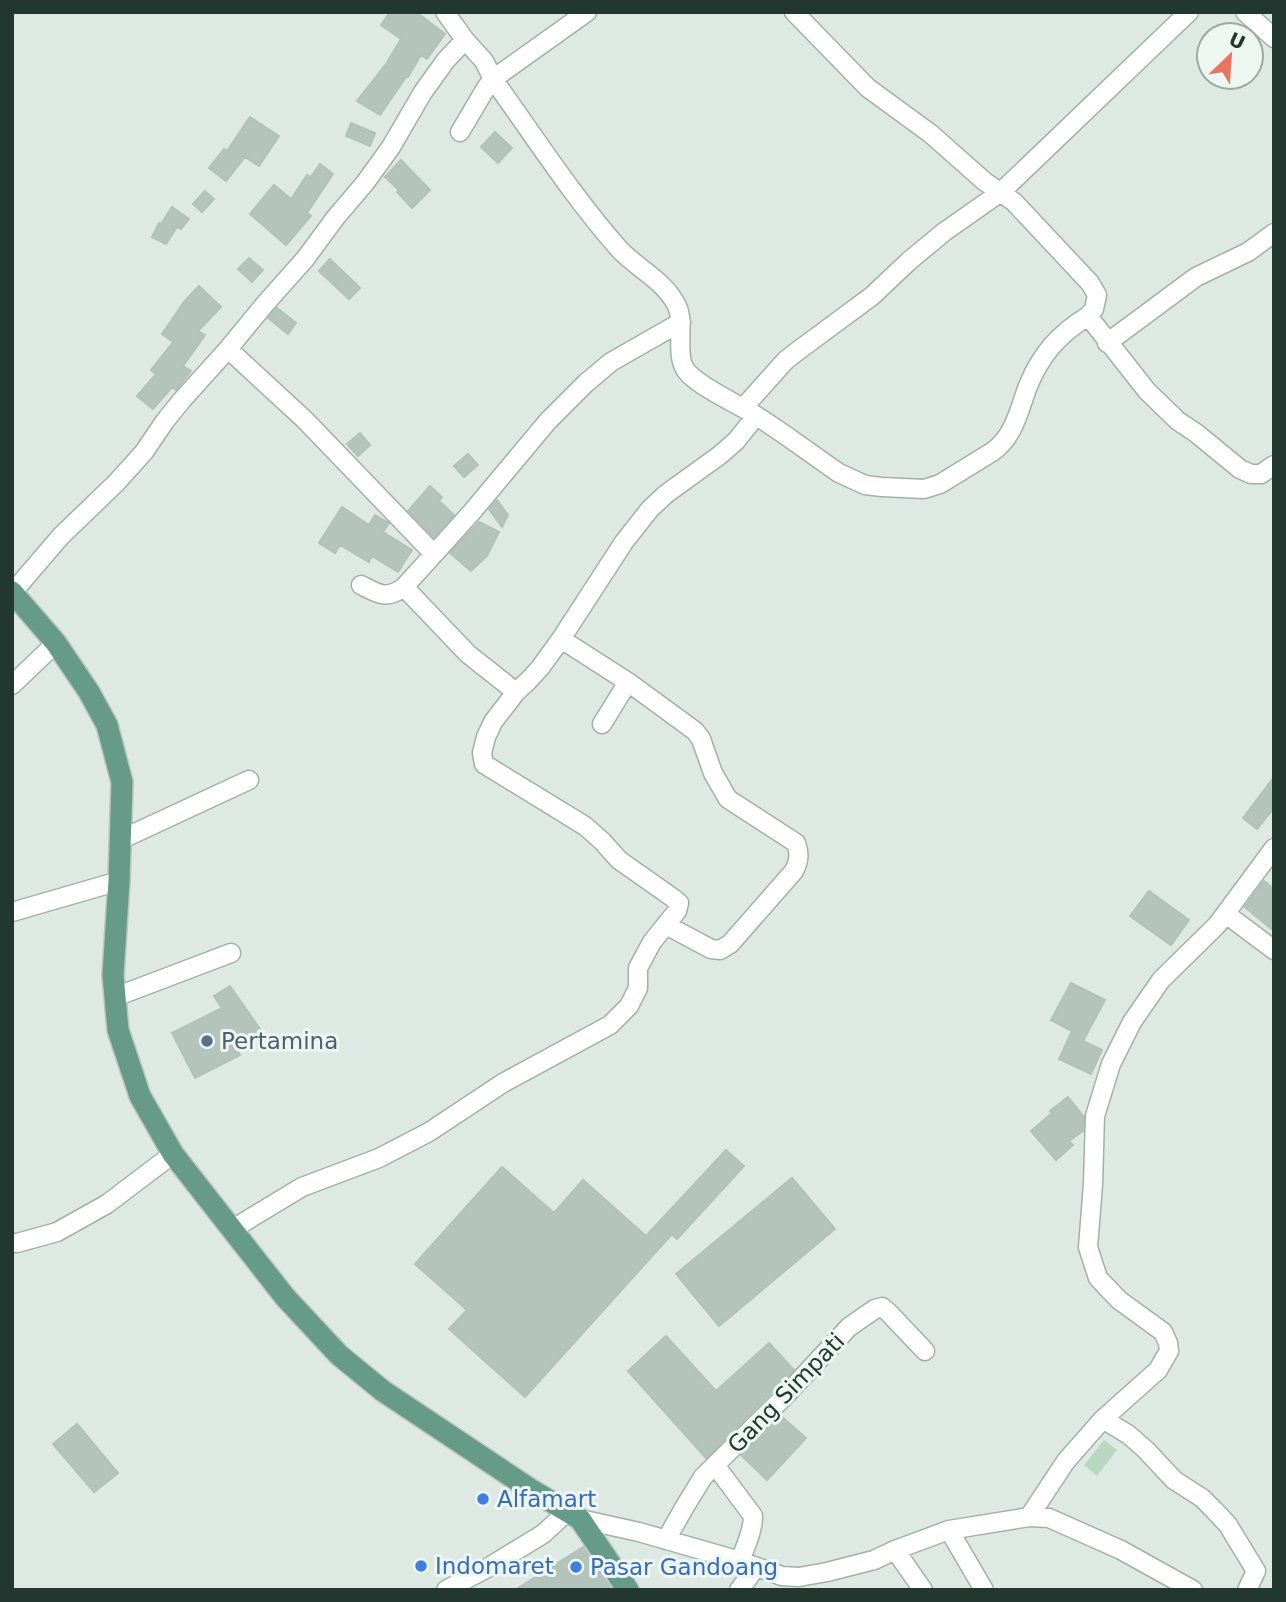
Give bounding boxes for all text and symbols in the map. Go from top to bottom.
north arrow [1195,21,1265,91]
text: U [1226,27,1249,54]
place label: Pertamina [221,1028,338,1054]
marker: Pertamina [199,1033,215,1049]
street label: Gang Simpati [722,1328,850,1458]
place label: Alfamart [497,1486,596,1512]
marker: Alfamart [475,1491,491,1507]
place label: Indomaret [435,1553,554,1579]
place label: Pasar Gandoang [590,1554,778,1580]
marker: Indomaret [413,1558,429,1574]
marker: Pasar Gandoang [568,1559,584,1575]

